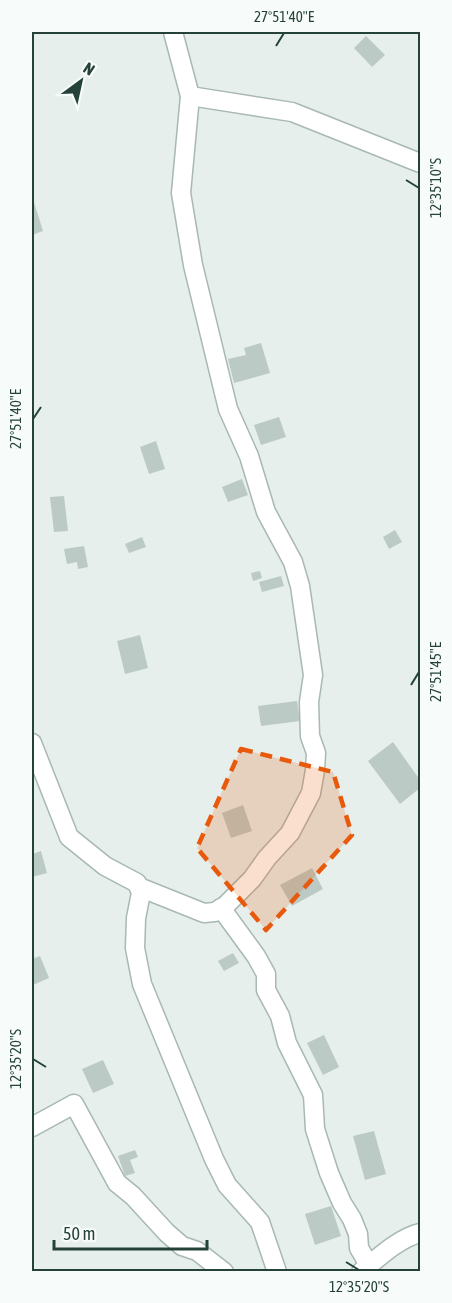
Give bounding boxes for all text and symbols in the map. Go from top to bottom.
text: 27°51'40"E [254,8,315,25]
north arrow [51,51,111,111]
text: N [80,58,98,79]
text: 12°35'10"S [427,158,444,218]
text: 27°51'40"E [7,388,24,449]
text: 27°51'45"E [427,641,444,702]
text: 12°35'20"S [7,1029,24,1089]
scale bar [54,1213,207,1251]
text: 50 m [63,1223,95,1244]
text: 12°35'20"S [329,1278,389,1295]

